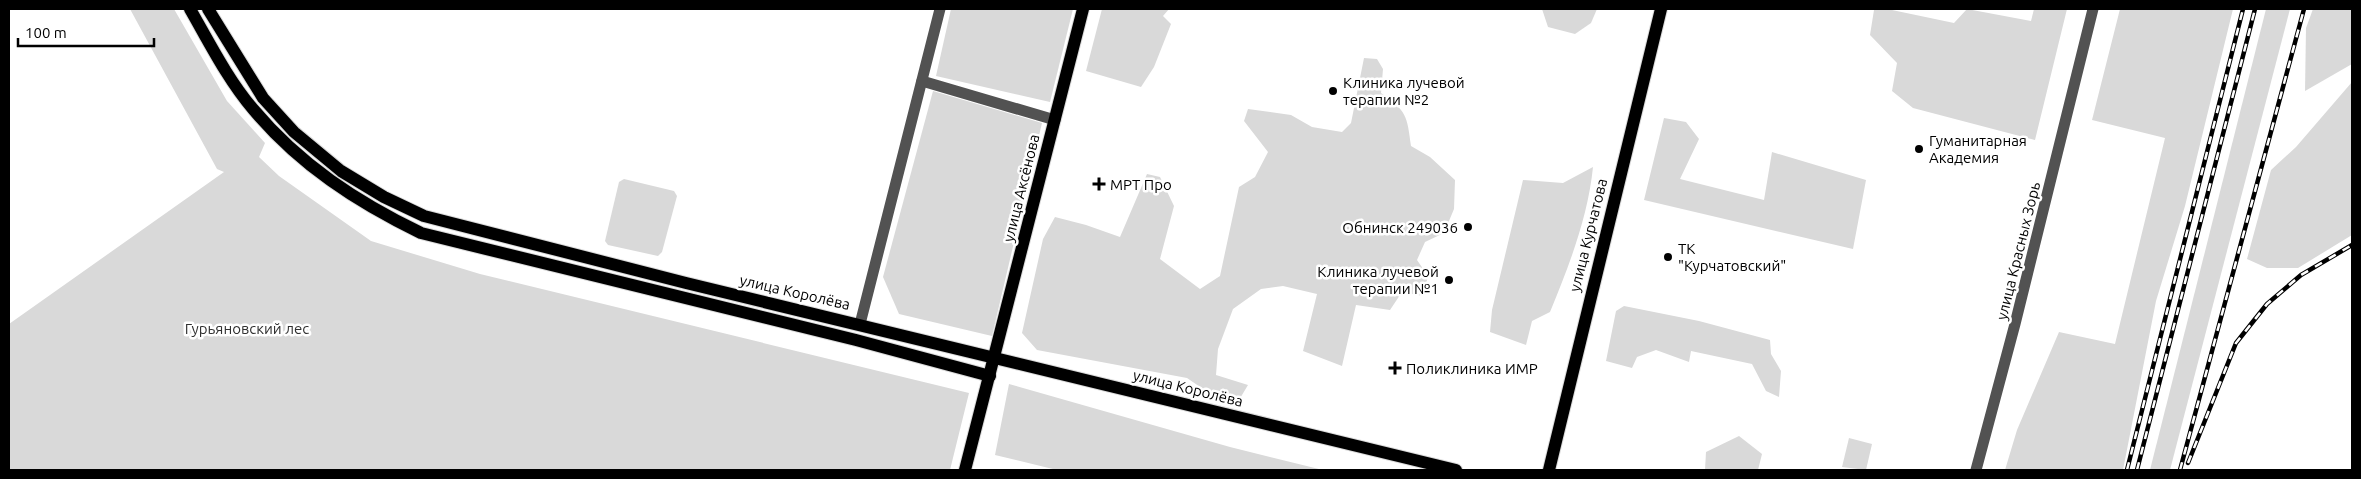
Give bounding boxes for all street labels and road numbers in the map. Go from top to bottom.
street label: улица Аксёнова [999,132,1043,244]
street label: улица Курчатова [1566,177,1610,293]
street label: улица Красных Зорь [1993,180,2043,322]
street label: улица Королёва [738,271,852,313]
street label: улица Королёва [1131,366,1245,410]

